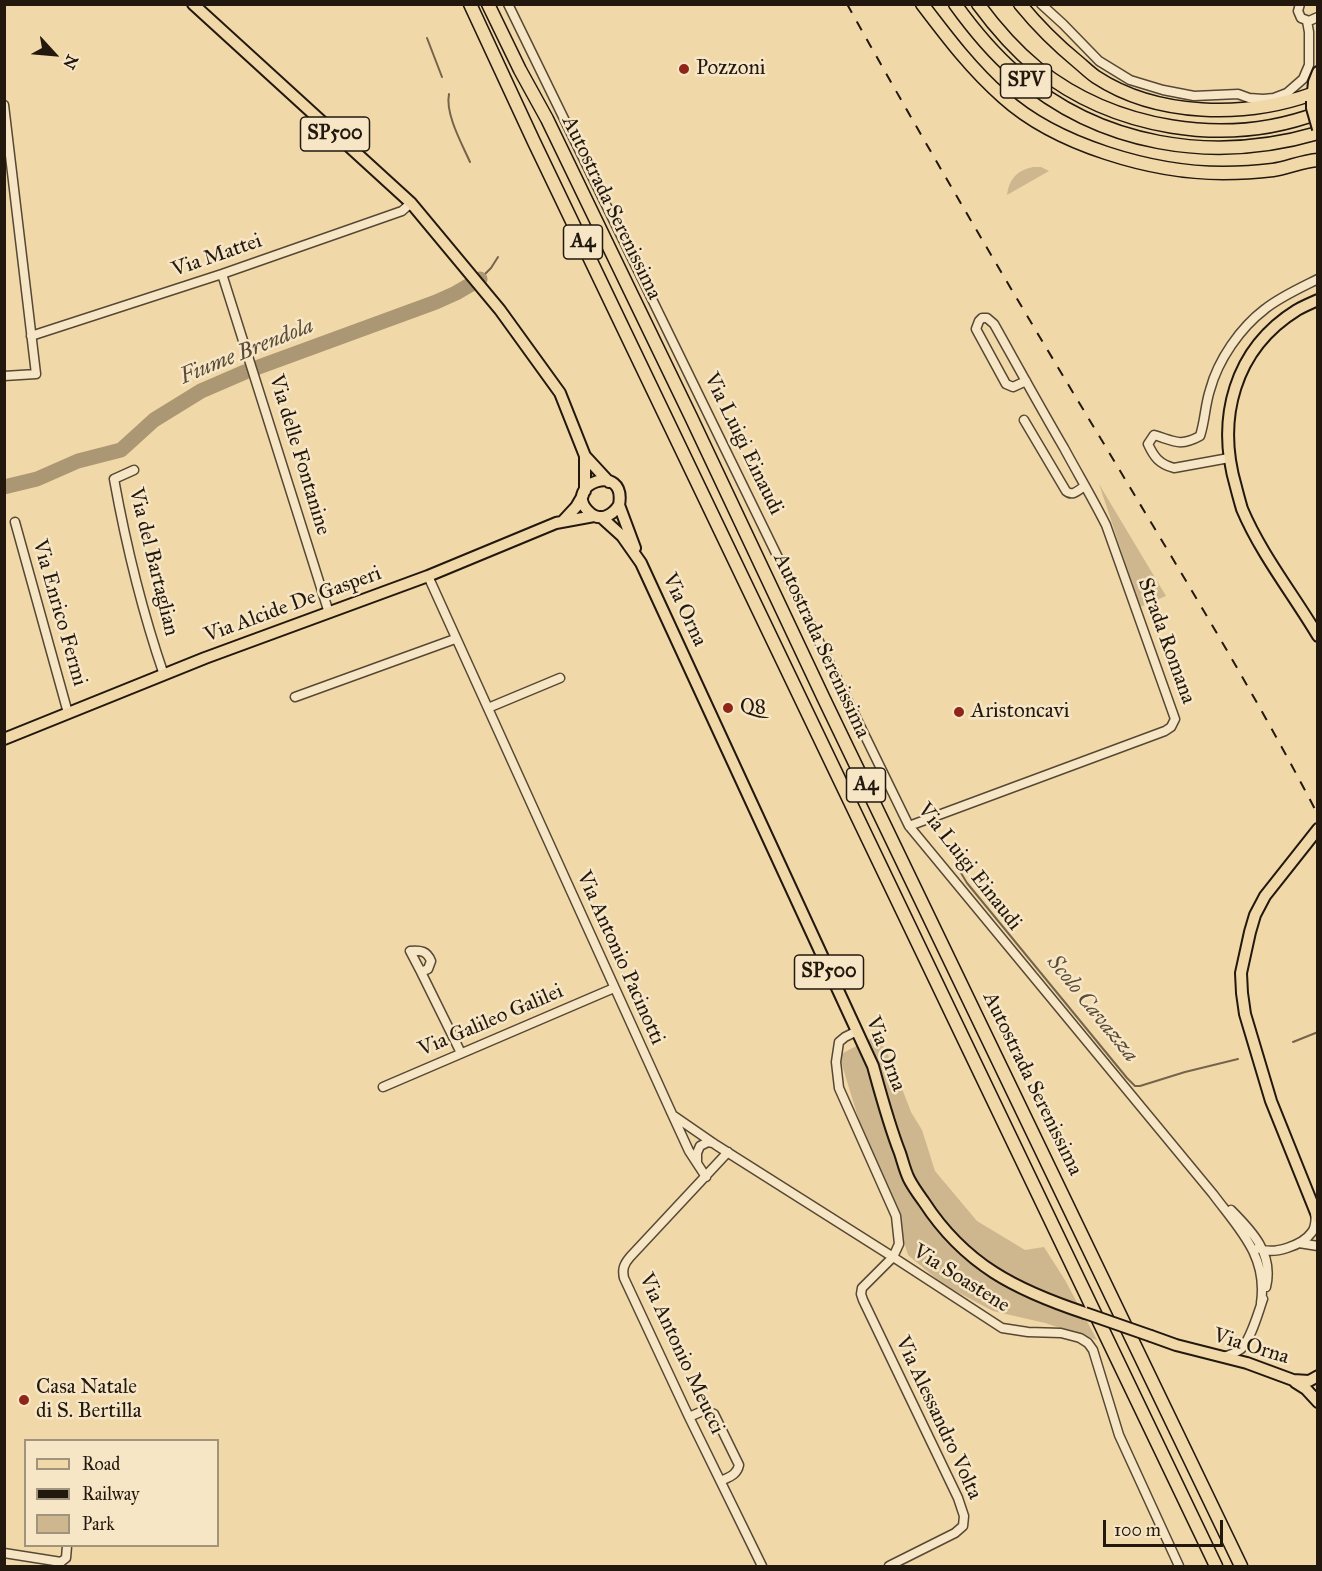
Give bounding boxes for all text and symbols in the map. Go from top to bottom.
north arrow [24,24,84,84]
text: N [59,52,82,72]
place label: Pozzoni [696,56,766,82]
marker: Pozzoni [677,62,691,76]
road number: SPV [1000,64,1052,98]
street label: Autostrada Serenissima [556,112,666,304]
road number: SP500 [300,117,370,151]
road number: A4 [564,225,602,259]
street label: Via Mattei [169,229,265,283]
water label: Fiume Brendola [176,313,318,391]
street label: Via Luigi Einaudi [698,369,788,519]
street label: Via delle Fontanine [263,372,335,538]
street label: Via del Bartaglian [122,485,184,639]
street label: Via Enrico Fermi [26,537,92,689]
street label: Autostrada Serenissima [767,550,875,742]
street label: Via Alcide De Gasperi [201,561,385,649]
street label: Via Orna [656,569,712,651]
street label: Strada Romana [1132,575,1200,707]
place label: Q8 [740,695,766,721]
place label: Aristoncavi [971,699,1069,725]
marker: Q8 [721,701,735,715]
marker: Aristoncavi [952,705,966,719]
road number: A4 [846,768,886,802]
street label: Via Luigi Einaudi [911,798,1027,936]
street label: Via Antonio Pacinotti [570,867,670,1049]
water label: Scolo Cavazza [1041,950,1143,1068]
road number: SP500 [794,955,864,989]
street label: Via Galileo Galilei [415,979,567,1063]
street label: Autostrada Serenissima [977,988,1087,1180]
street label: Via Orna [859,1013,911,1095]
street label: Via Soastene [908,1239,1014,1319]
street label: Via Antonio Meucci [633,1270,729,1438]
street label: Via Orna [1210,1324,1292,1370]
street label: Via Alessandro Volta [889,1332,987,1504]
place label: Casa Natale di S. Bertilla [36,1375,142,1425]
marker: Casa Natale di S. Bertilla [17,1393,31,1407]
legend [24,1439,219,1547]
text: Road [82,1453,120,1475]
text: Railway [82,1483,139,1505]
scale bar [1106,1508,1226,1546]
text: Park [82,1513,115,1535]
text: 100 m [1114,1519,1161,1541]

